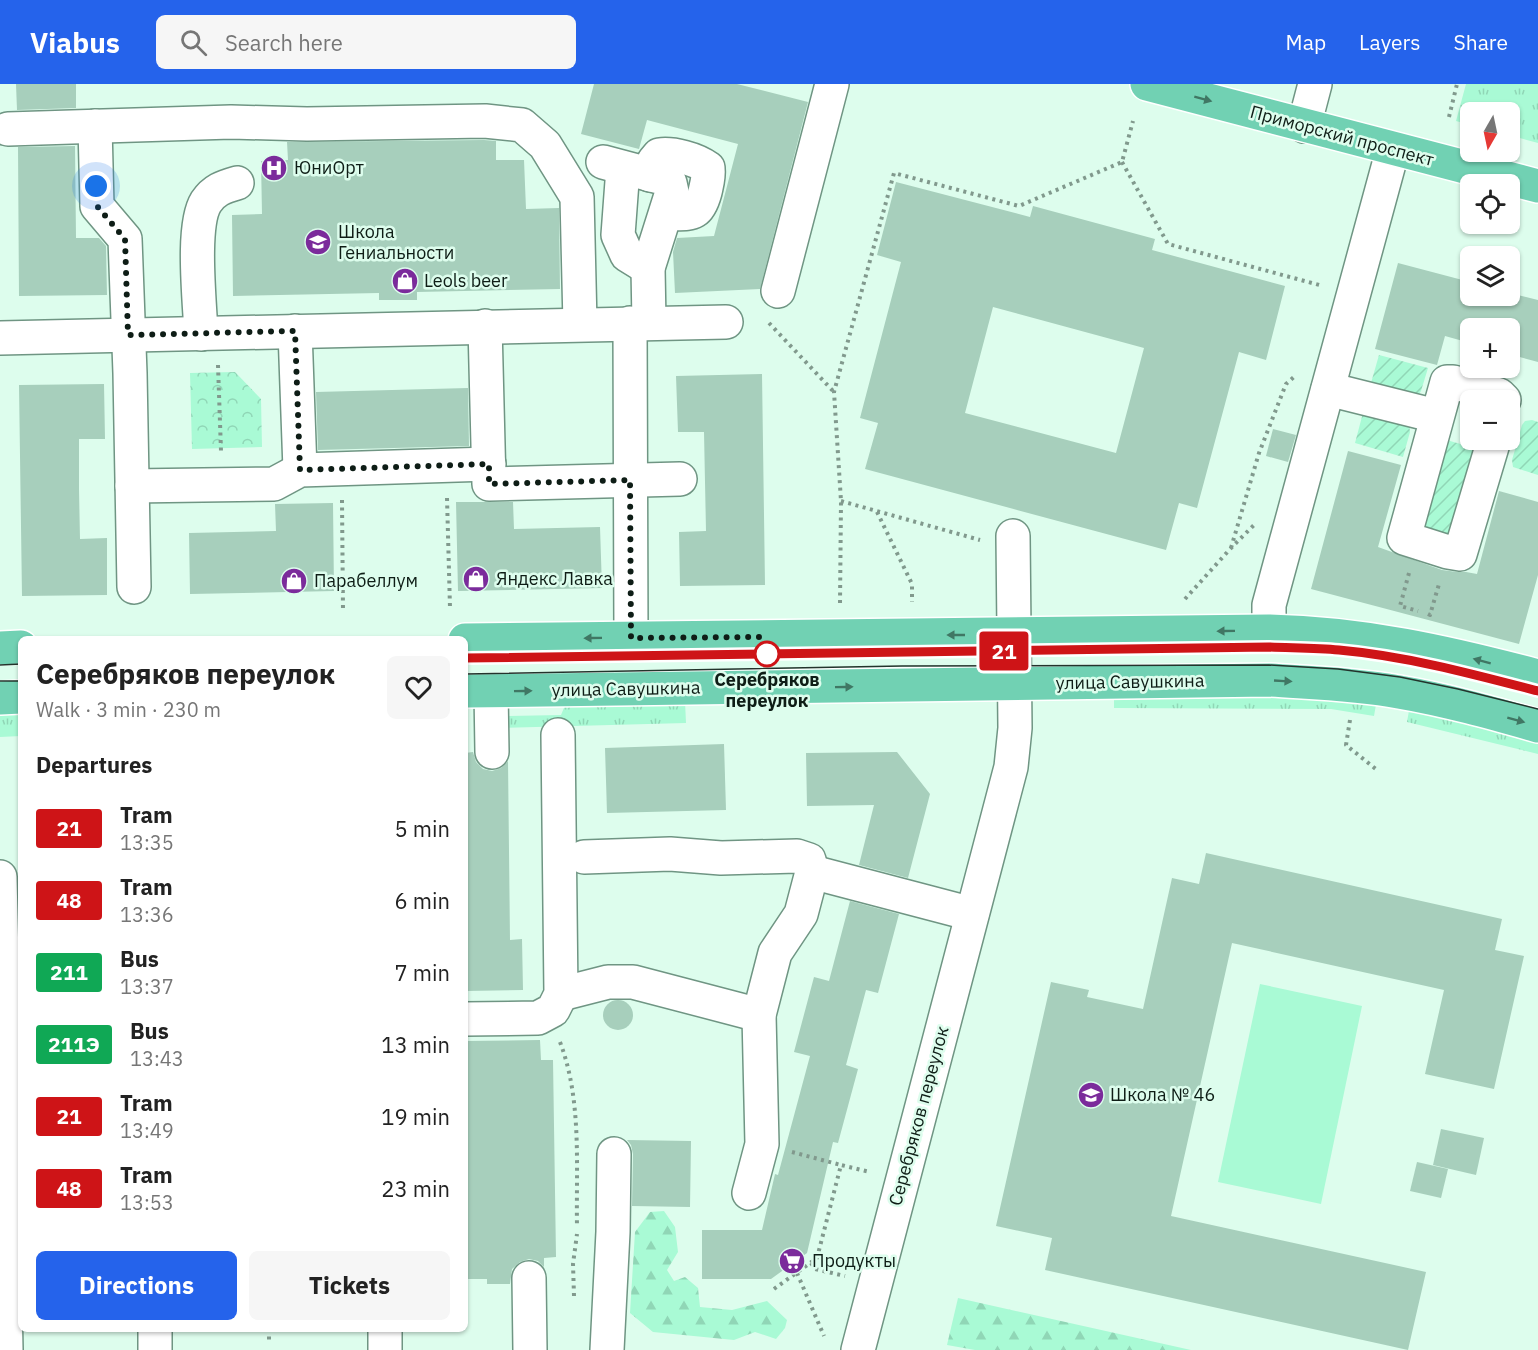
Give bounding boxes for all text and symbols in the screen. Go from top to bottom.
search box [156,15,576,69]
text: Viabus [30,24,120,61]
icon: search [177,26,210,59]
text: Search here [225,28,343,57]
text: Map [1286,28,1326,56]
text: Layers [1359,28,1421,56]
text: Share [1454,28,1508,56]
one-way arrow [1194,95,1212,104]
street label: Приморский проспект [1248,100,1437,171]
north arrow [1460,102,1520,162]
map controls [1460,102,1520,450]
hospital icon: ЮниОрт [259,153,289,183]
place label: ЮниОрт [294,156,364,179]
your location [81,171,111,201]
button: locate [1460,174,1520,234]
place label: Школа Гениальности [338,220,454,264]
school or university icon: Школа Гениальности [303,227,333,257]
button: layers [1460,246,1520,306]
shop icon: Leols beer [390,266,420,296]
place label: Leols beer [424,269,508,292]
button: + [1460,318,1520,378]
button: − [1460,390,1520,450]
shop icon: Яндекс Лавка [461,564,491,594]
shop icon: Парабеллум [279,566,309,596]
place label: Яндекс Лавка [496,567,613,590]
place label: Парабеллум [314,569,418,592]
one-way arrow [1217,626,1236,636]
one-way arrow [946,630,965,640]
line badge: 21 [977,632,1031,670]
one-way arrow [583,634,602,643]
text: 21 [991,637,1017,665]
marker: Серебряков переулок [754,641,780,667]
text: Серебряков переулок [36,655,335,692]
button: heart [387,656,450,719]
one-way arrow [1472,656,1490,665]
place label: Серебряков переулок [714,668,820,712]
street label: улица Савушкина [1055,669,1205,694]
street label: улица Савушкина [551,676,701,701]
one-way arrow [1274,677,1293,686]
one-way arrow [835,682,854,691]
one-way arrow [514,686,533,695]
text: Walk · 3 min · 230 m [36,696,221,723]
one-way arrow [1507,716,1525,725]
text: Departures [36,750,152,779]
text: Tram [120,800,173,829]
text: 21 [56,814,82,842]
text: 5 min [394,814,450,843]
text: 13:35 [120,829,174,856]
text: Tram [120,872,173,901]
text: 48 [56,886,82,914]
text: 6 min [394,886,450,915]
text: 13:36 [120,901,174,928]
text: Bus [120,944,159,973]
text: 211 [50,958,88,986]
text: 7 min [394,958,450,987]
text: 13:37 [120,973,174,1000]
text: Bus [130,1016,169,1045]
street label: Серебряков переулок [883,1023,954,1208]
text: 211Э [48,1030,100,1058]
text: 13 min [381,1030,450,1059]
text: 13:43 [130,1045,184,1072]
school or university icon: Школа № 46 [1076,1080,1106,1110]
place label: Школа № 46 [1110,1083,1215,1106]
text: Tram [120,1088,173,1117]
text: 21 [56,1102,82,1130]
text: 19 min [381,1102,450,1131]
text: 13:49 [120,1117,174,1144]
text: Tram [120,1160,173,1189]
text: 48 [56,1174,82,1202]
text: 23 min [381,1174,450,1203]
text: 13:53 [120,1189,174,1216]
supermarket icon: Продукты [777,1246,807,1276]
place label: Продукты [812,1249,896,1272]
button: Directions [36,1251,237,1320]
button: Tickets [249,1251,450,1320]

